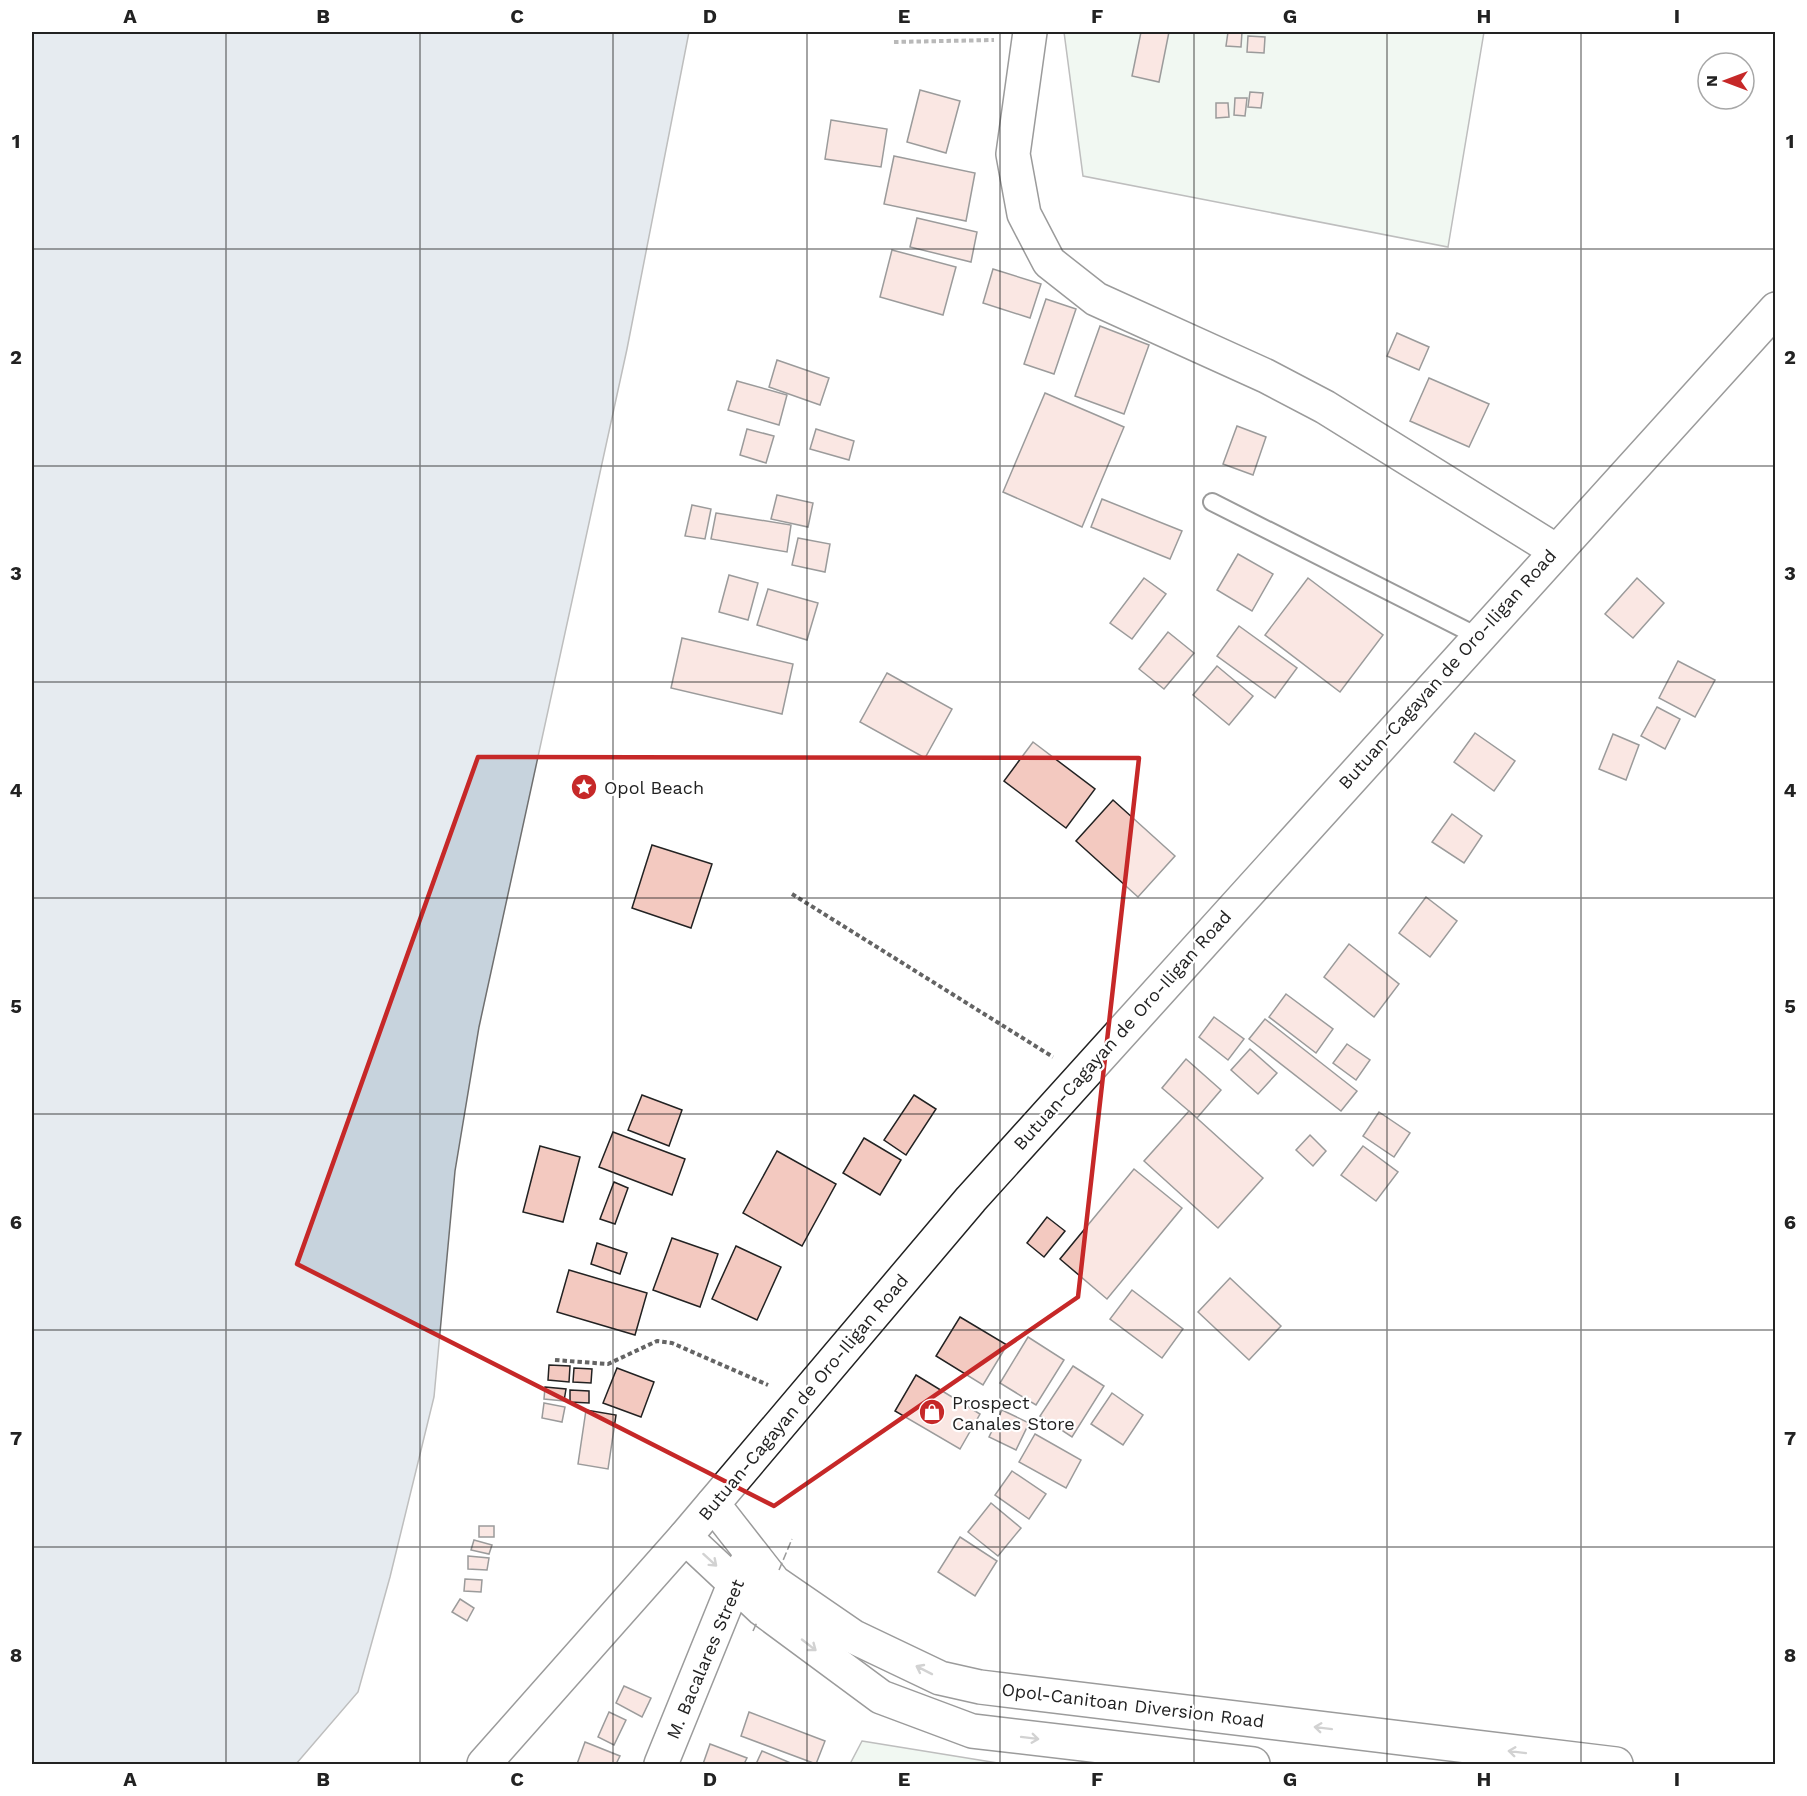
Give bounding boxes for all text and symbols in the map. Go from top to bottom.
text: A [123,4,137,28]
text: B [316,4,330,28]
text: C [510,4,524,28]
text: D [703,4,717,28]
text: E [898,4,910,28]
text: F [1091,4,1103,28]
text: G [1283,4,1297,28]
text: H [1477,4,1491,28]
text: I [1674,4,1680,28]
north arrow [1696,51,1756,111]
text: N [1702,75,1721,87]
text: 1 [12,129,20,153]
text: 1 [1786,129,1794,153]
text: 2 [10,345,22,369]
text: 2 [1784,345,1796,369]
street label: Butuan-Cagayan de Oro-Iligan Road [1334,545,1560,793]
text: 3 [10,561,22,585]
text: 3 [1784,561,1796,585]
place icon: Opol Beach [569,772,599,802]
place label: Opol Beach [604,777,704,798]
text: 4 [10,778,23,802]
text: 4 [1784,778,1797,802]
street label: Butuan-Cagayan de Oro-Iligan Road [1009,906,1235,1154]
text: 5 [10,994,22,1018]
text: 5 [1784,994,1796,1018]
text: 6 [10,1210,22,1234]
text: 6 [1784,1210,1796,1234]
street label: Butuan-Cagayan de Oro-Iligan Road [694,1270,912,1524]
place label: Prospect Canales Store [952,1392,1075,1434]
shop icon: Prospect Canales Store [917,1397,947,1427]
text: 7 [10,1426,22,1450]
text: 7 [1784,1426,1796,1450]
one-way arrow [702,1553,717,1567]
street label: M. Bacalares Street [662,1576,748,1742]
one-way arrow [800,1638,816,1651]
text: 8 [10,1643,22,1667]
text: 8 [1784,1643,1796,1667]
one-way arrow [916,1663,934,1675]
street label: Opol-Canitoan Diversion Road [1001,1678,1265,1732]
one-way arrow [1314,1723,1334,1734]
one-way arrow [1019,1732,1039,1743]
one-way arrow [1507,1747,1527,1758]
text: A [123,1767,137,1791]
text: B [316,1767,330,1791]
text: C [510,1767,524,1791]
text: D [703,1767,717,1791]
text: E [898,1767,910,1791]
text: F [1091,1767,1103,1791]
text: G [1283,1767,1297,1791]
text: H [1477,1767,1491,1791]
text: I [1674,1767,1680,1791]

